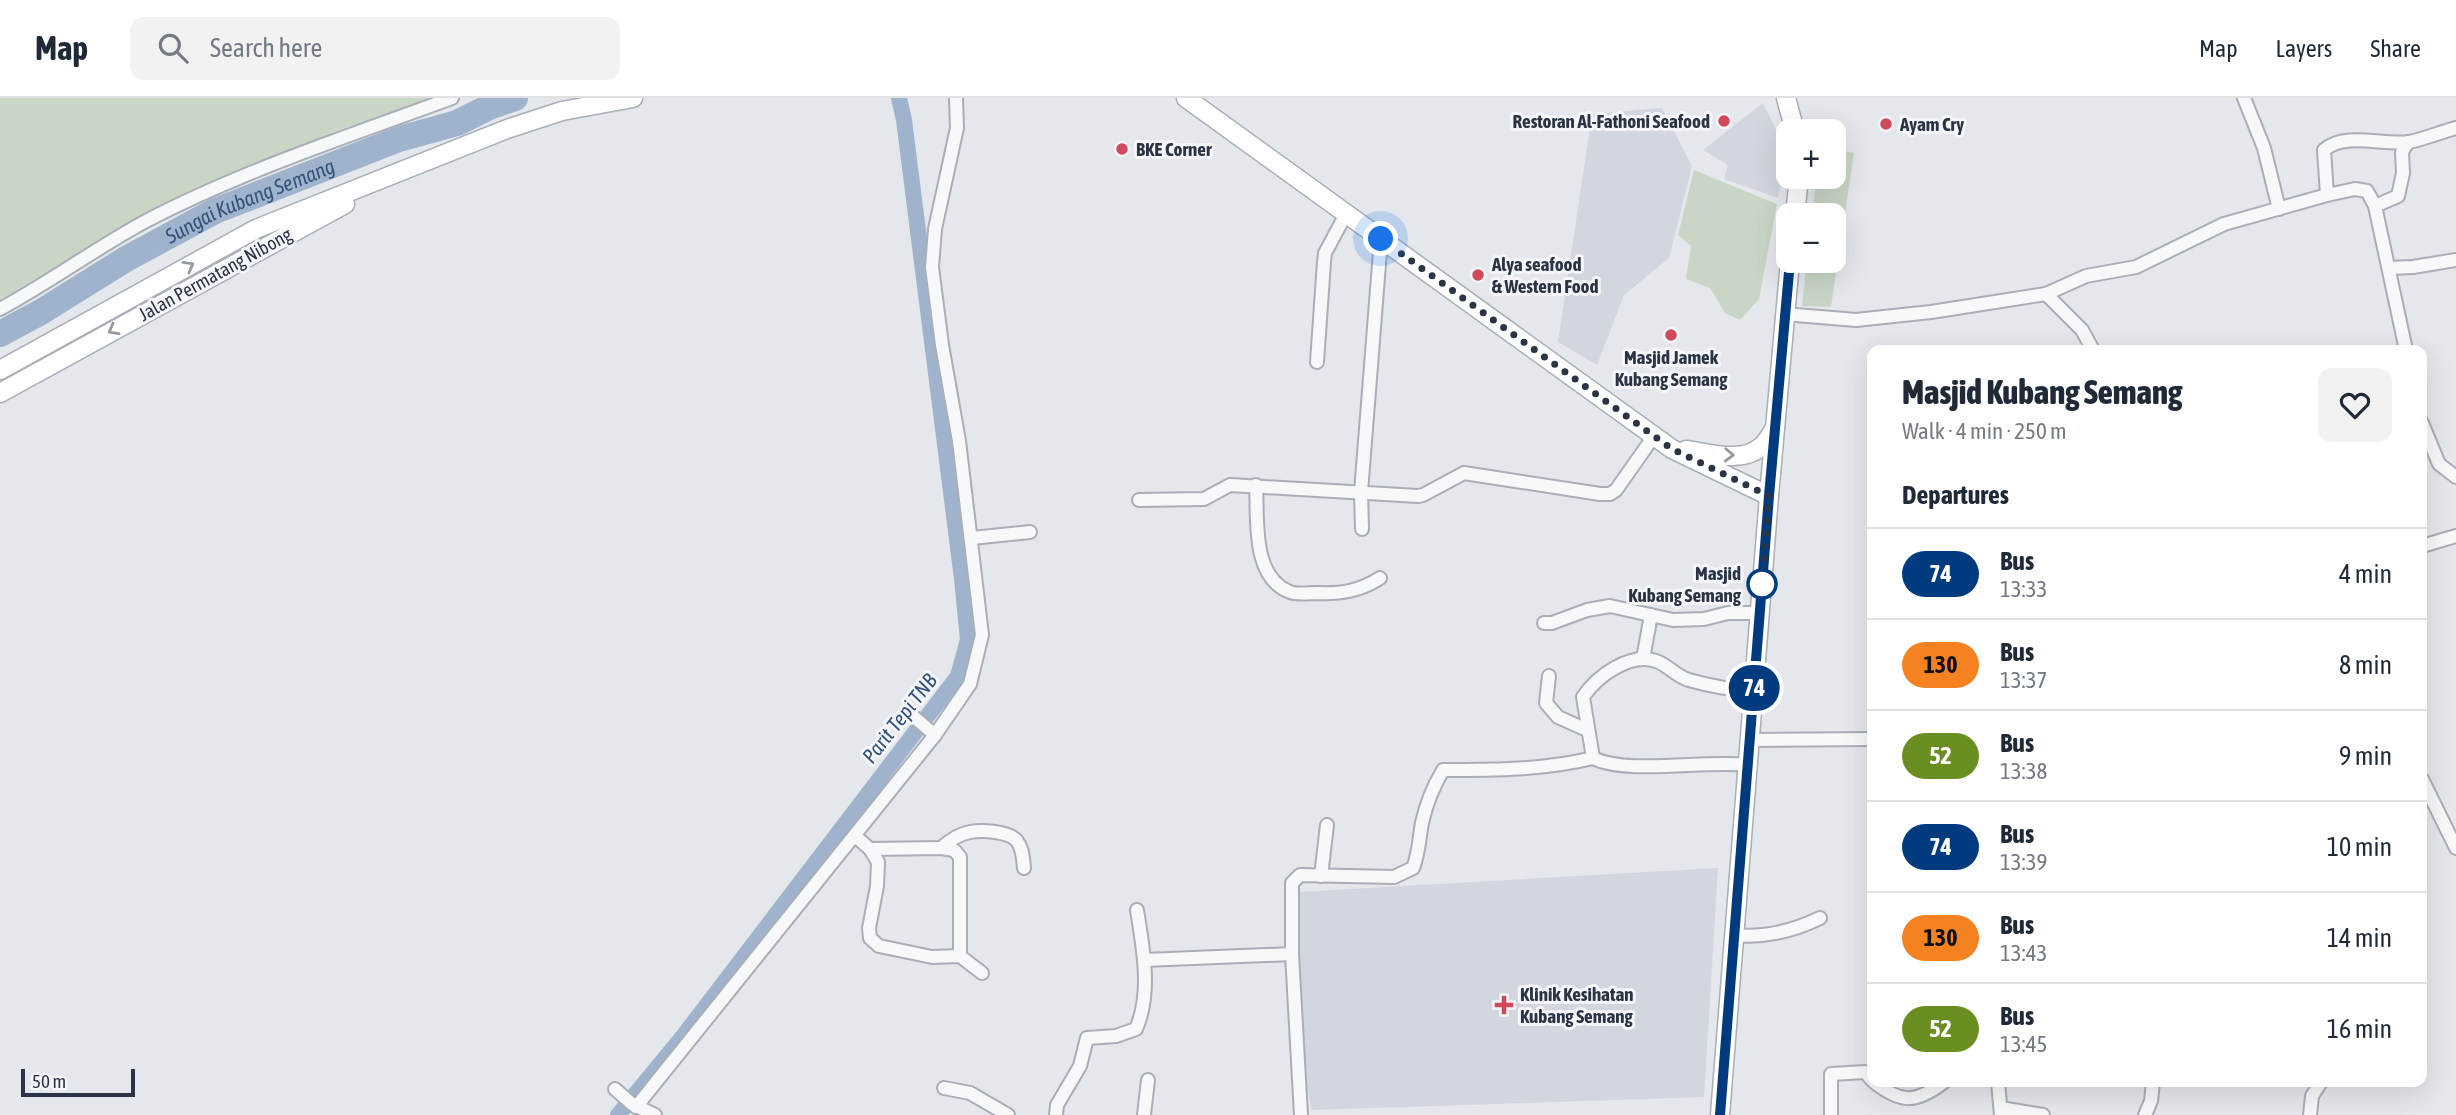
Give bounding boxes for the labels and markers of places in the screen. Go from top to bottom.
place label: Restoran Al-Fathoni Seafood [1513,110,1710,132]
marker: Restoran Al-Fathoni Seafood [1716,113,1732,129]
place label: Ayam Cry [1899,113,1964,135]
marker: Ayam Cry [1878,116,1894,132]
place label: BKE Corner [1136,138,1212,160]
marker: BKE Corner [1114,141,1130,157]
place label: Alya seafood & Western Food [1491,253,1599,297]
marker: Alya seafood & Western Food [1470,267,1486,283]
marker: Masjid Jamek Kubang Semang [1663,327,1679,343]
place label: Masjid Jamek Kubang Semang [1615,346,1728,390]
place label: Masjid Kubang Semang [1628,562,1742,606]
marker: Masjid Kubang Semang [1747,569,1777,599]
place label: Klinik Kesihatan Kubang Semang [1520,983,1633,1027]
marker: Klinik Kesihatan Kubang Semang [1494,995,1514,1015]

